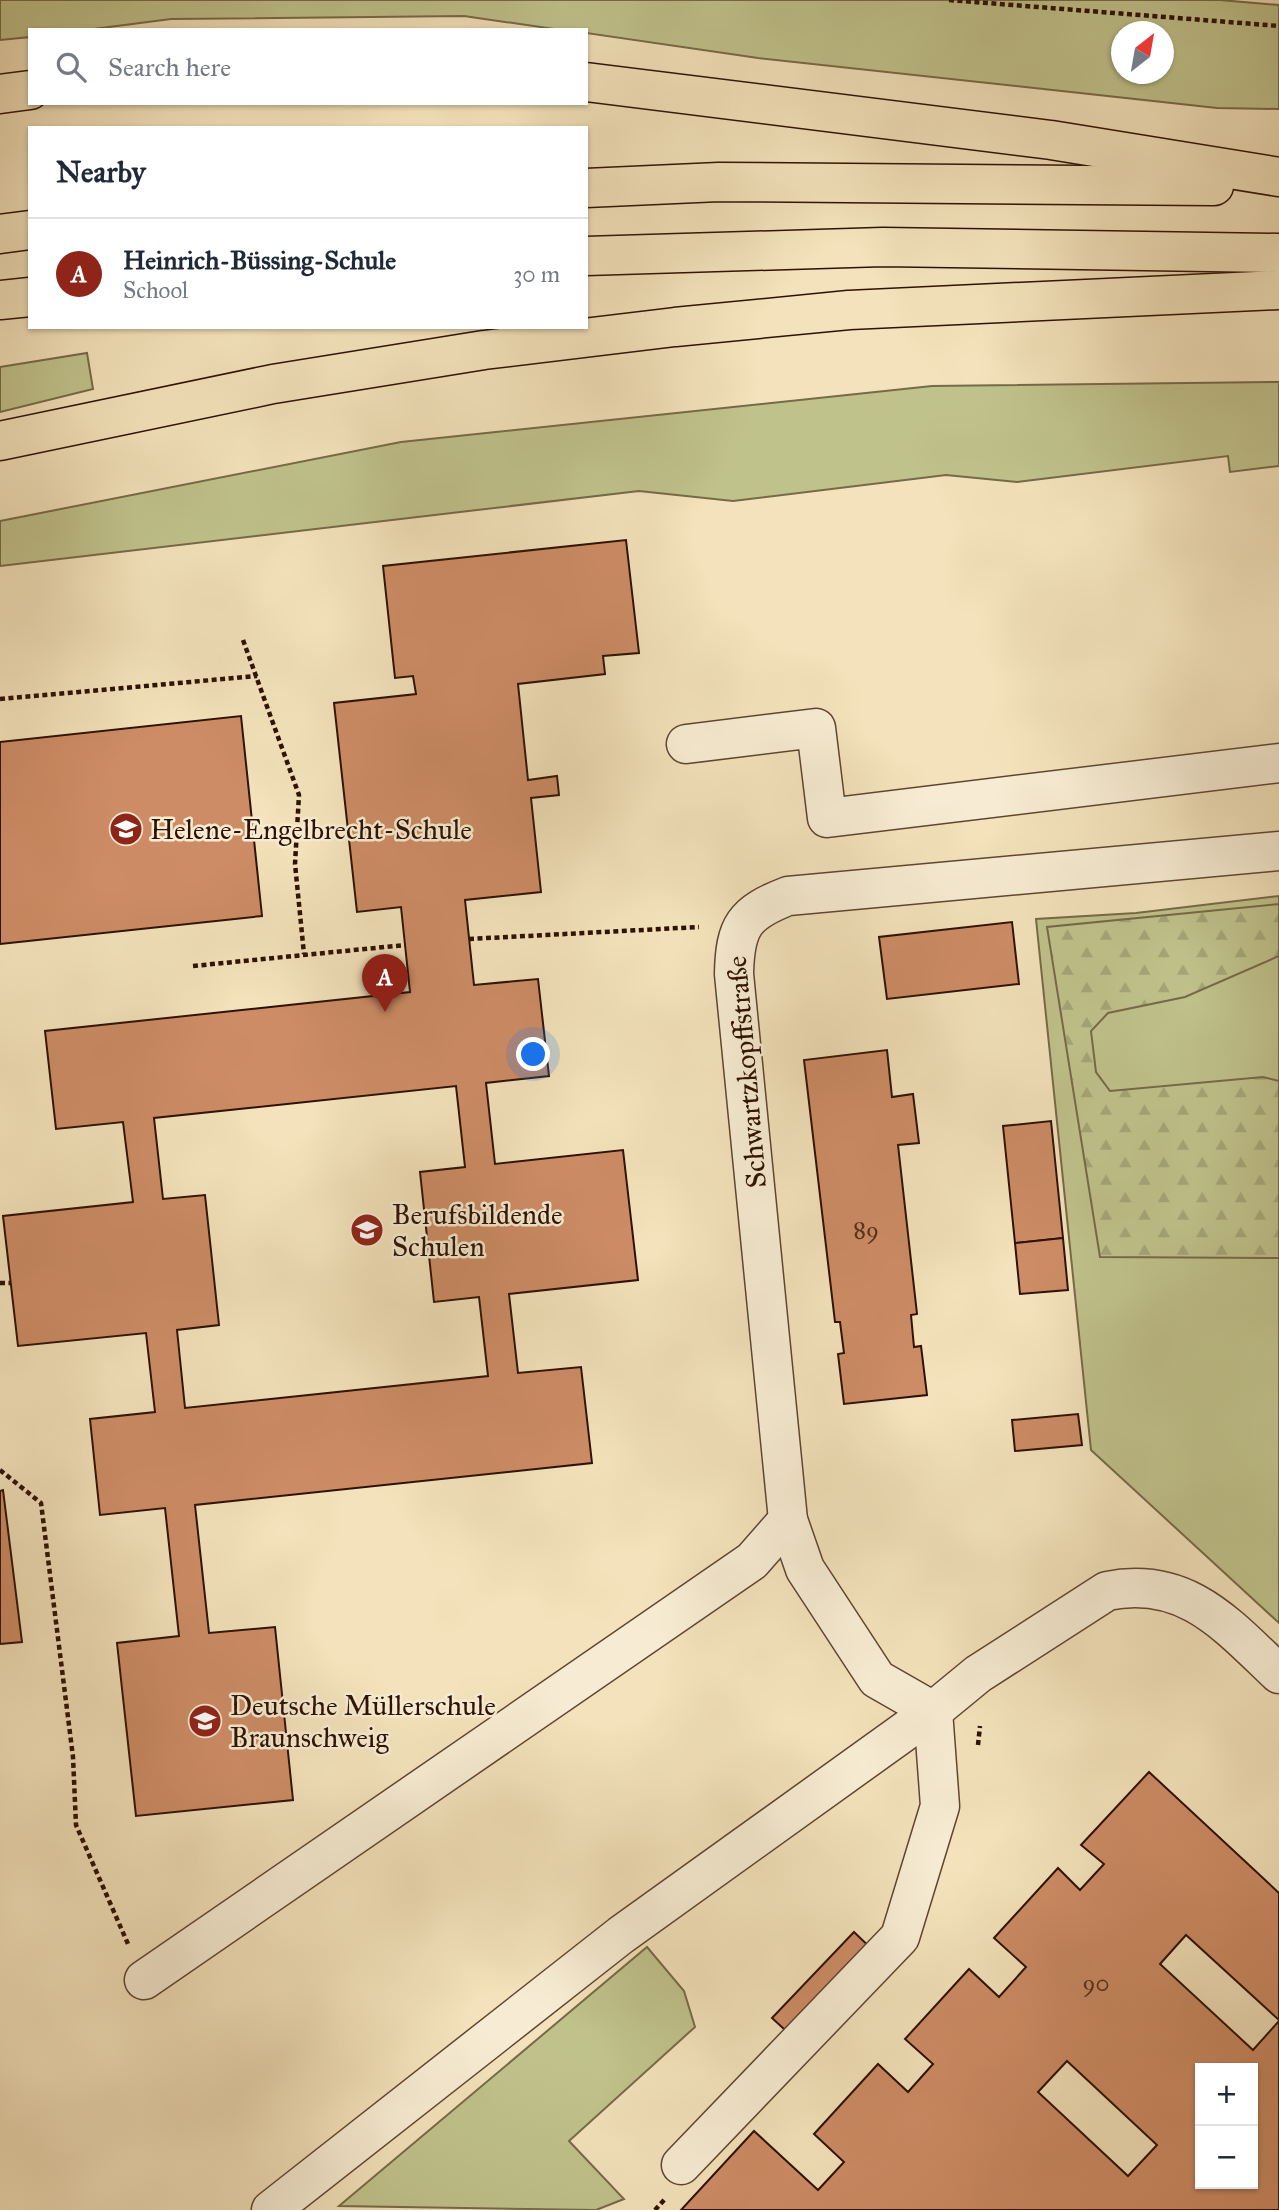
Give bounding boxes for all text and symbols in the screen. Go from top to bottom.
north arrow [1111,21,1174,84]
search box [28,28,588,105]
icon: search [52,48,90,86]
text: Search here [108,51,231,83]
text: Nearby [56,154,146,190]
text: Heinrich-Büssing-Schule [123,244,396,276]
text: A [71,260,87,288]
text: 30 m [513,260,560,288]
text: School [123,276,188,304]
school or university icon: Helene-Engelbrecht-Schule [107,810,145,848]
place label: Helene-Engelbrecht-Schule [150,812,472,847]
pin: A [362,954,408,1012]
street label: Schwartzkopffstraße [719,954,774,1190]
your location [516,1037,550,1071]
place label: Berufsbildende Schulen [392,1197,563,1264]
school or university icon: Berufsbildende Schulen [348,1211,386,1249]
house number: 89 [853,1215,879,1245]
place label: Deutsche Müllerschule Braunschweig [230,1688,496,1755]
school or university icon: Deutsche Müllerschule Braunschweig [186,1702,224,1740]
house number: 90 [1083,1968,1109,1998]
map controls [1195,2063,1258,2189]
button: + [1195,2063,1258,2126]
button: − [1195,2126,1258,2189]

